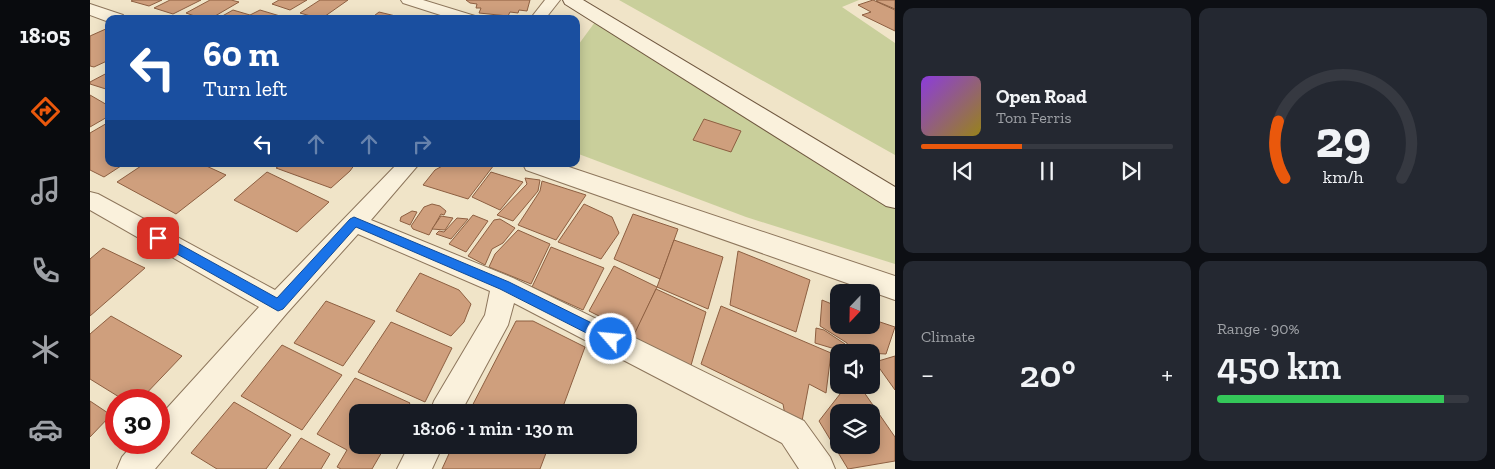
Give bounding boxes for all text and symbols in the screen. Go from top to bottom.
text: 18:05 [20,22,70,49]
text: 60 m [203,33,279,75]
icon: left [120,35,185,100]
text: Turn left [203,75,287,102]
text: Open Road [996,85,1087,108]
icon: directions [28,94,63,129]
text: Tom Ferris [996,108,1072,127]
text: 29 [1315,108,1371,170]
icon: left [249,130,277,158]
icon: ahead [302,130,330,158]
icon: ahead [355,130,383,158]
icon: right [408,130,436,158]
icon: previous [949,157,977,185]
icon: pause [1033,157,1061,185]
icon: next [1117,157,1145,185]
text: km/h [1323,166,1363,188]
icon: music [28,173,63,208]
pin [137,217,179,259]
icon: arrive [144,224,172,252]
icon: phone [28,253,63,288]
north arrow [830,284,880,334]
map controls [830,284,880,454]
position arrow [584,312,636,364]
text: Range · 90% [1217,319,1300,338]
text: Climate [921,327,975,346]
icon: climate [28,332,63,367]
text: 450 km [1217,343,1341,389]
button: sound [830,344,880,394]
text: 20° [1020,351,1076,397]
text: − [921,358,934,391]
text: + [1161,358,1173,391]
speed limit sign: 30 [105,389,170,454]
button: layers [830,404,880,454]
icon: car [28,412,63,447]
text: 18:06 · 1 min · 130 m [413,417,573,440]

